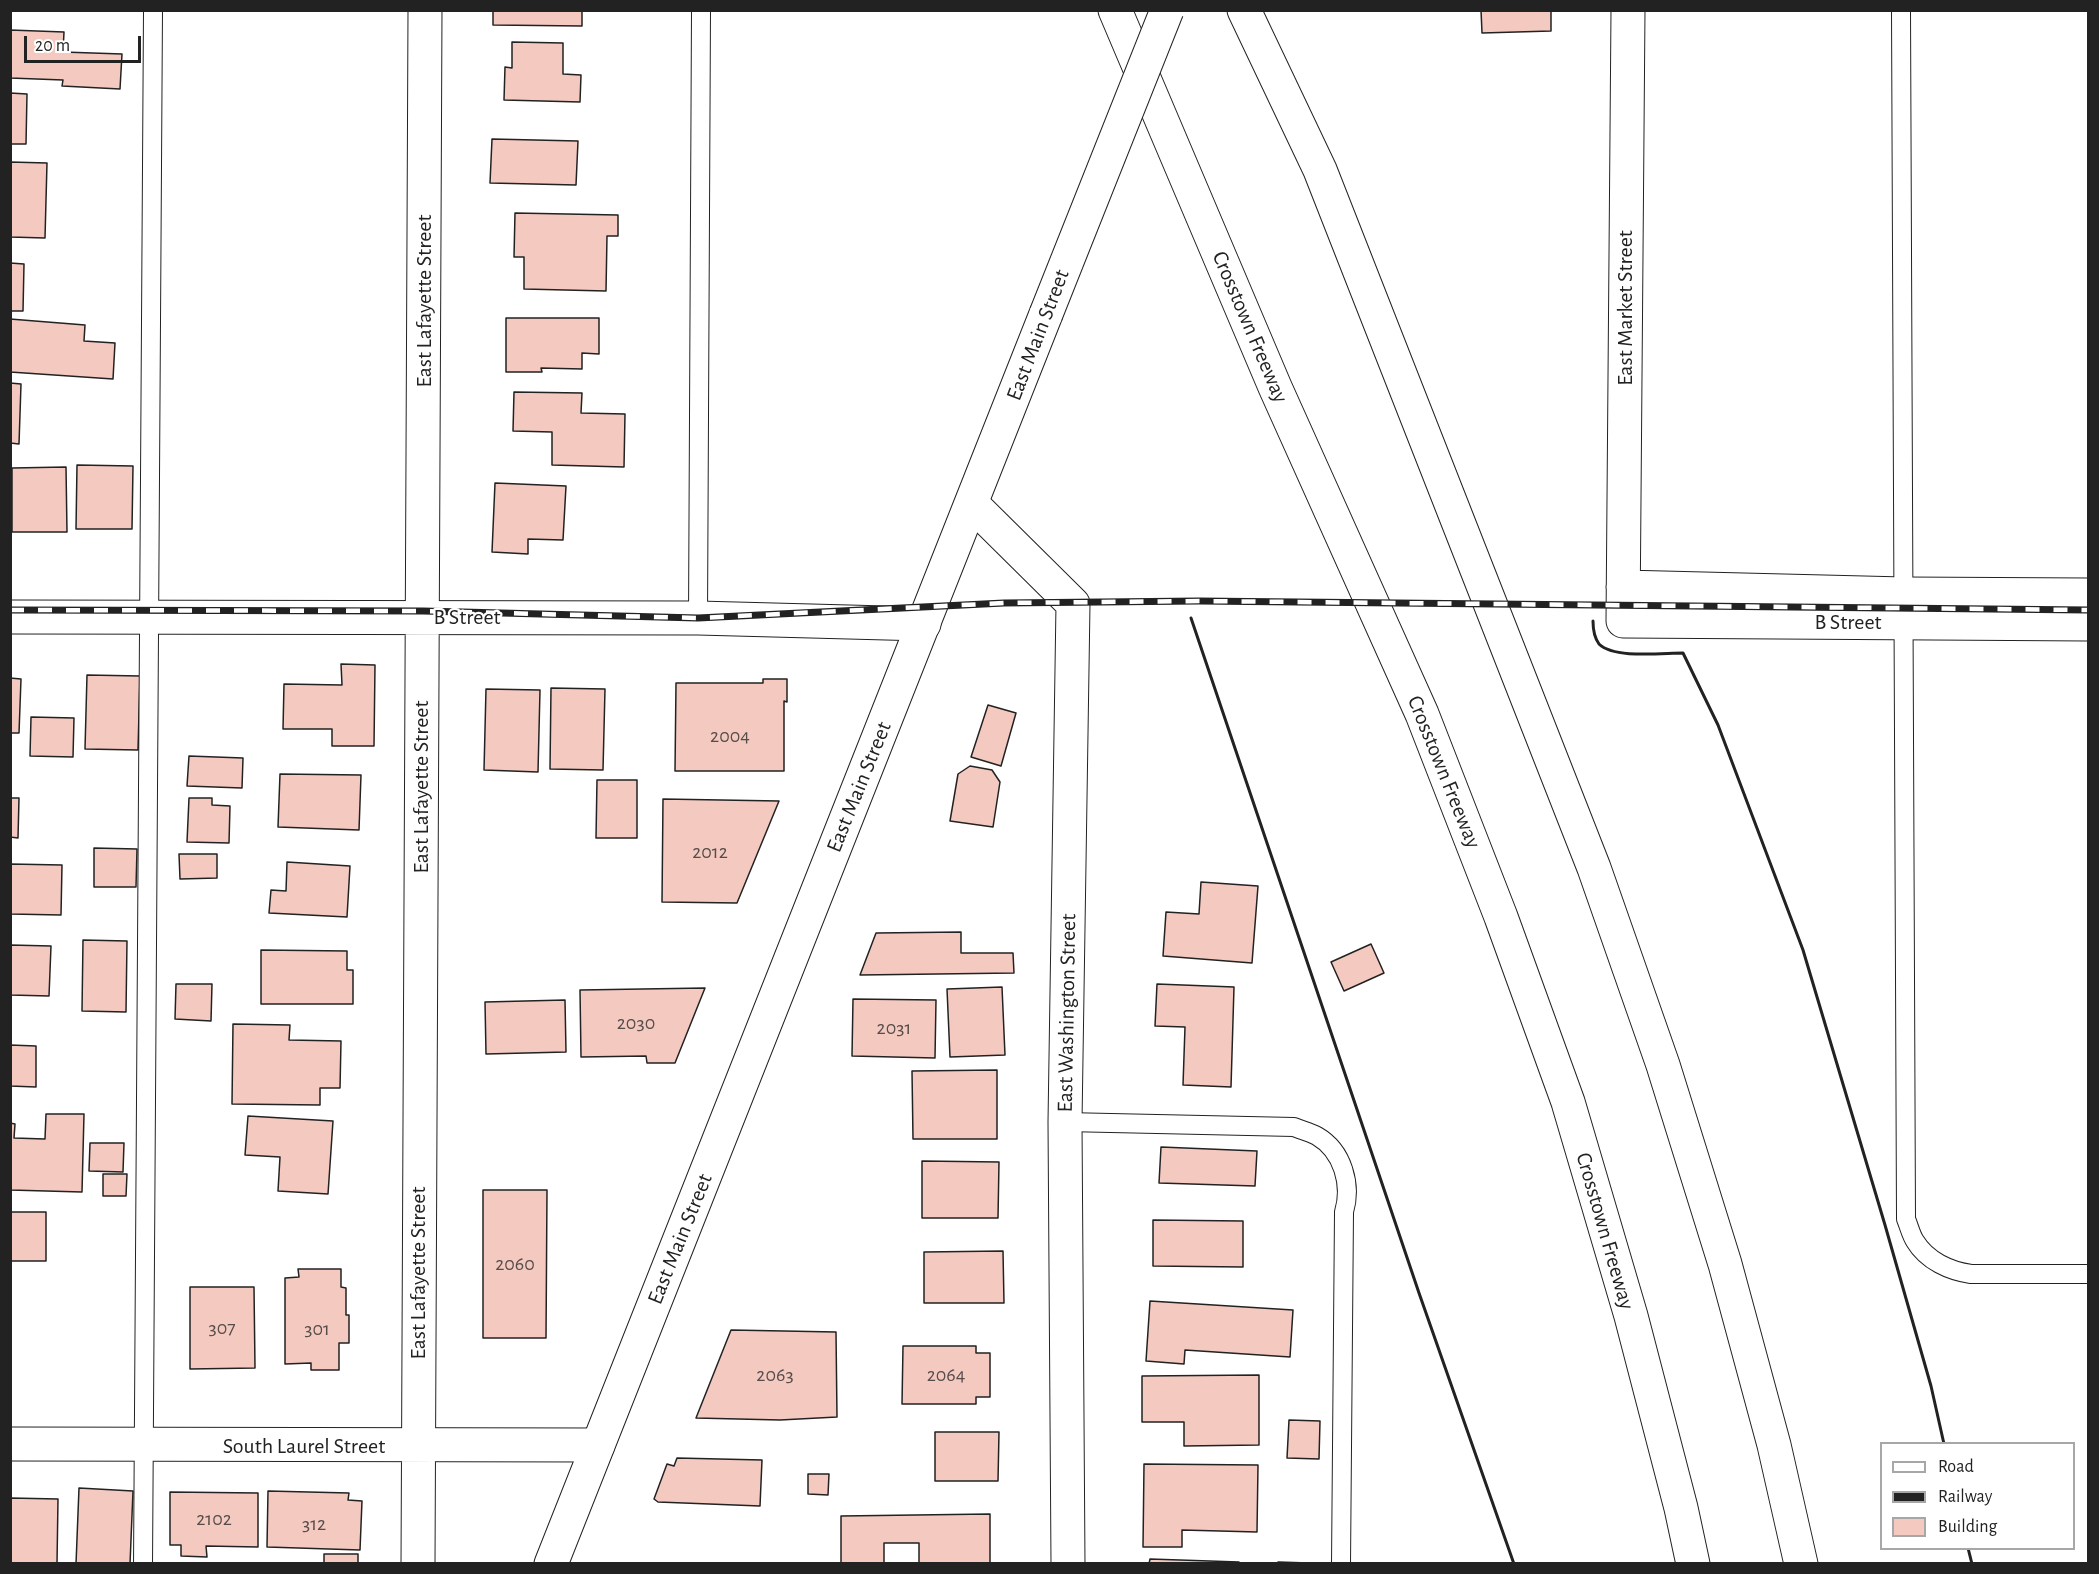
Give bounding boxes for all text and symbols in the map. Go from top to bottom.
scale bar [27,24,144,62]
text: 20 m [35,37,70,55]
street label: East Lafayette Street [411,214,437,388]
street label: East Market Street [1612,230,1638,386]
street label: Crosstown Freeway [1206,247,1294,407]
street label: East Main Street [1001,266,1075,404]
street label: B Street [433,604,501,630]
street label: B Street [1814,609,1882,635]
street label: Crosstown Freeway [1401,692,1487,852]
street label: East Lafayette Street [408,700,434,874]
street label: East Main Street [821,718,897,856]
house number: 2004 [710,724,750,748]
house number: 2012 [692,840,728,864]
street label: East Washington Street [1052,913,1082,1113]
house number: 2030 [617,1011,655,1035]
house number: 2031 [877,1016,911,1040]
street label: Crosstown Freeway [1570,1149,1640,1313]
street label: East Main Street [642,1170,718,1308]
street label: East Lafayette Street [405,1186,431,1360]
house number: 2060 [495,1252,535,1276]
house number: 307 [208,1316,236,1340]
house number: 301 [304,1317,330,1341]
house number: 2063 [756,1363,794,1387]
house number: 2064 [927,1363,965,1387]
street label: South Laurel Street [223,1433,385,1459]
legend [1880,1442,2075,1550]
text: Road [1938,1458,1974,1476]
text: Railway [1938,1488,1992,1506]
house number: 2102 [196,1507,232,1531]
house number: 312 [302,1512,326,1536]
text: Building [1938,1518,1997,1536]

